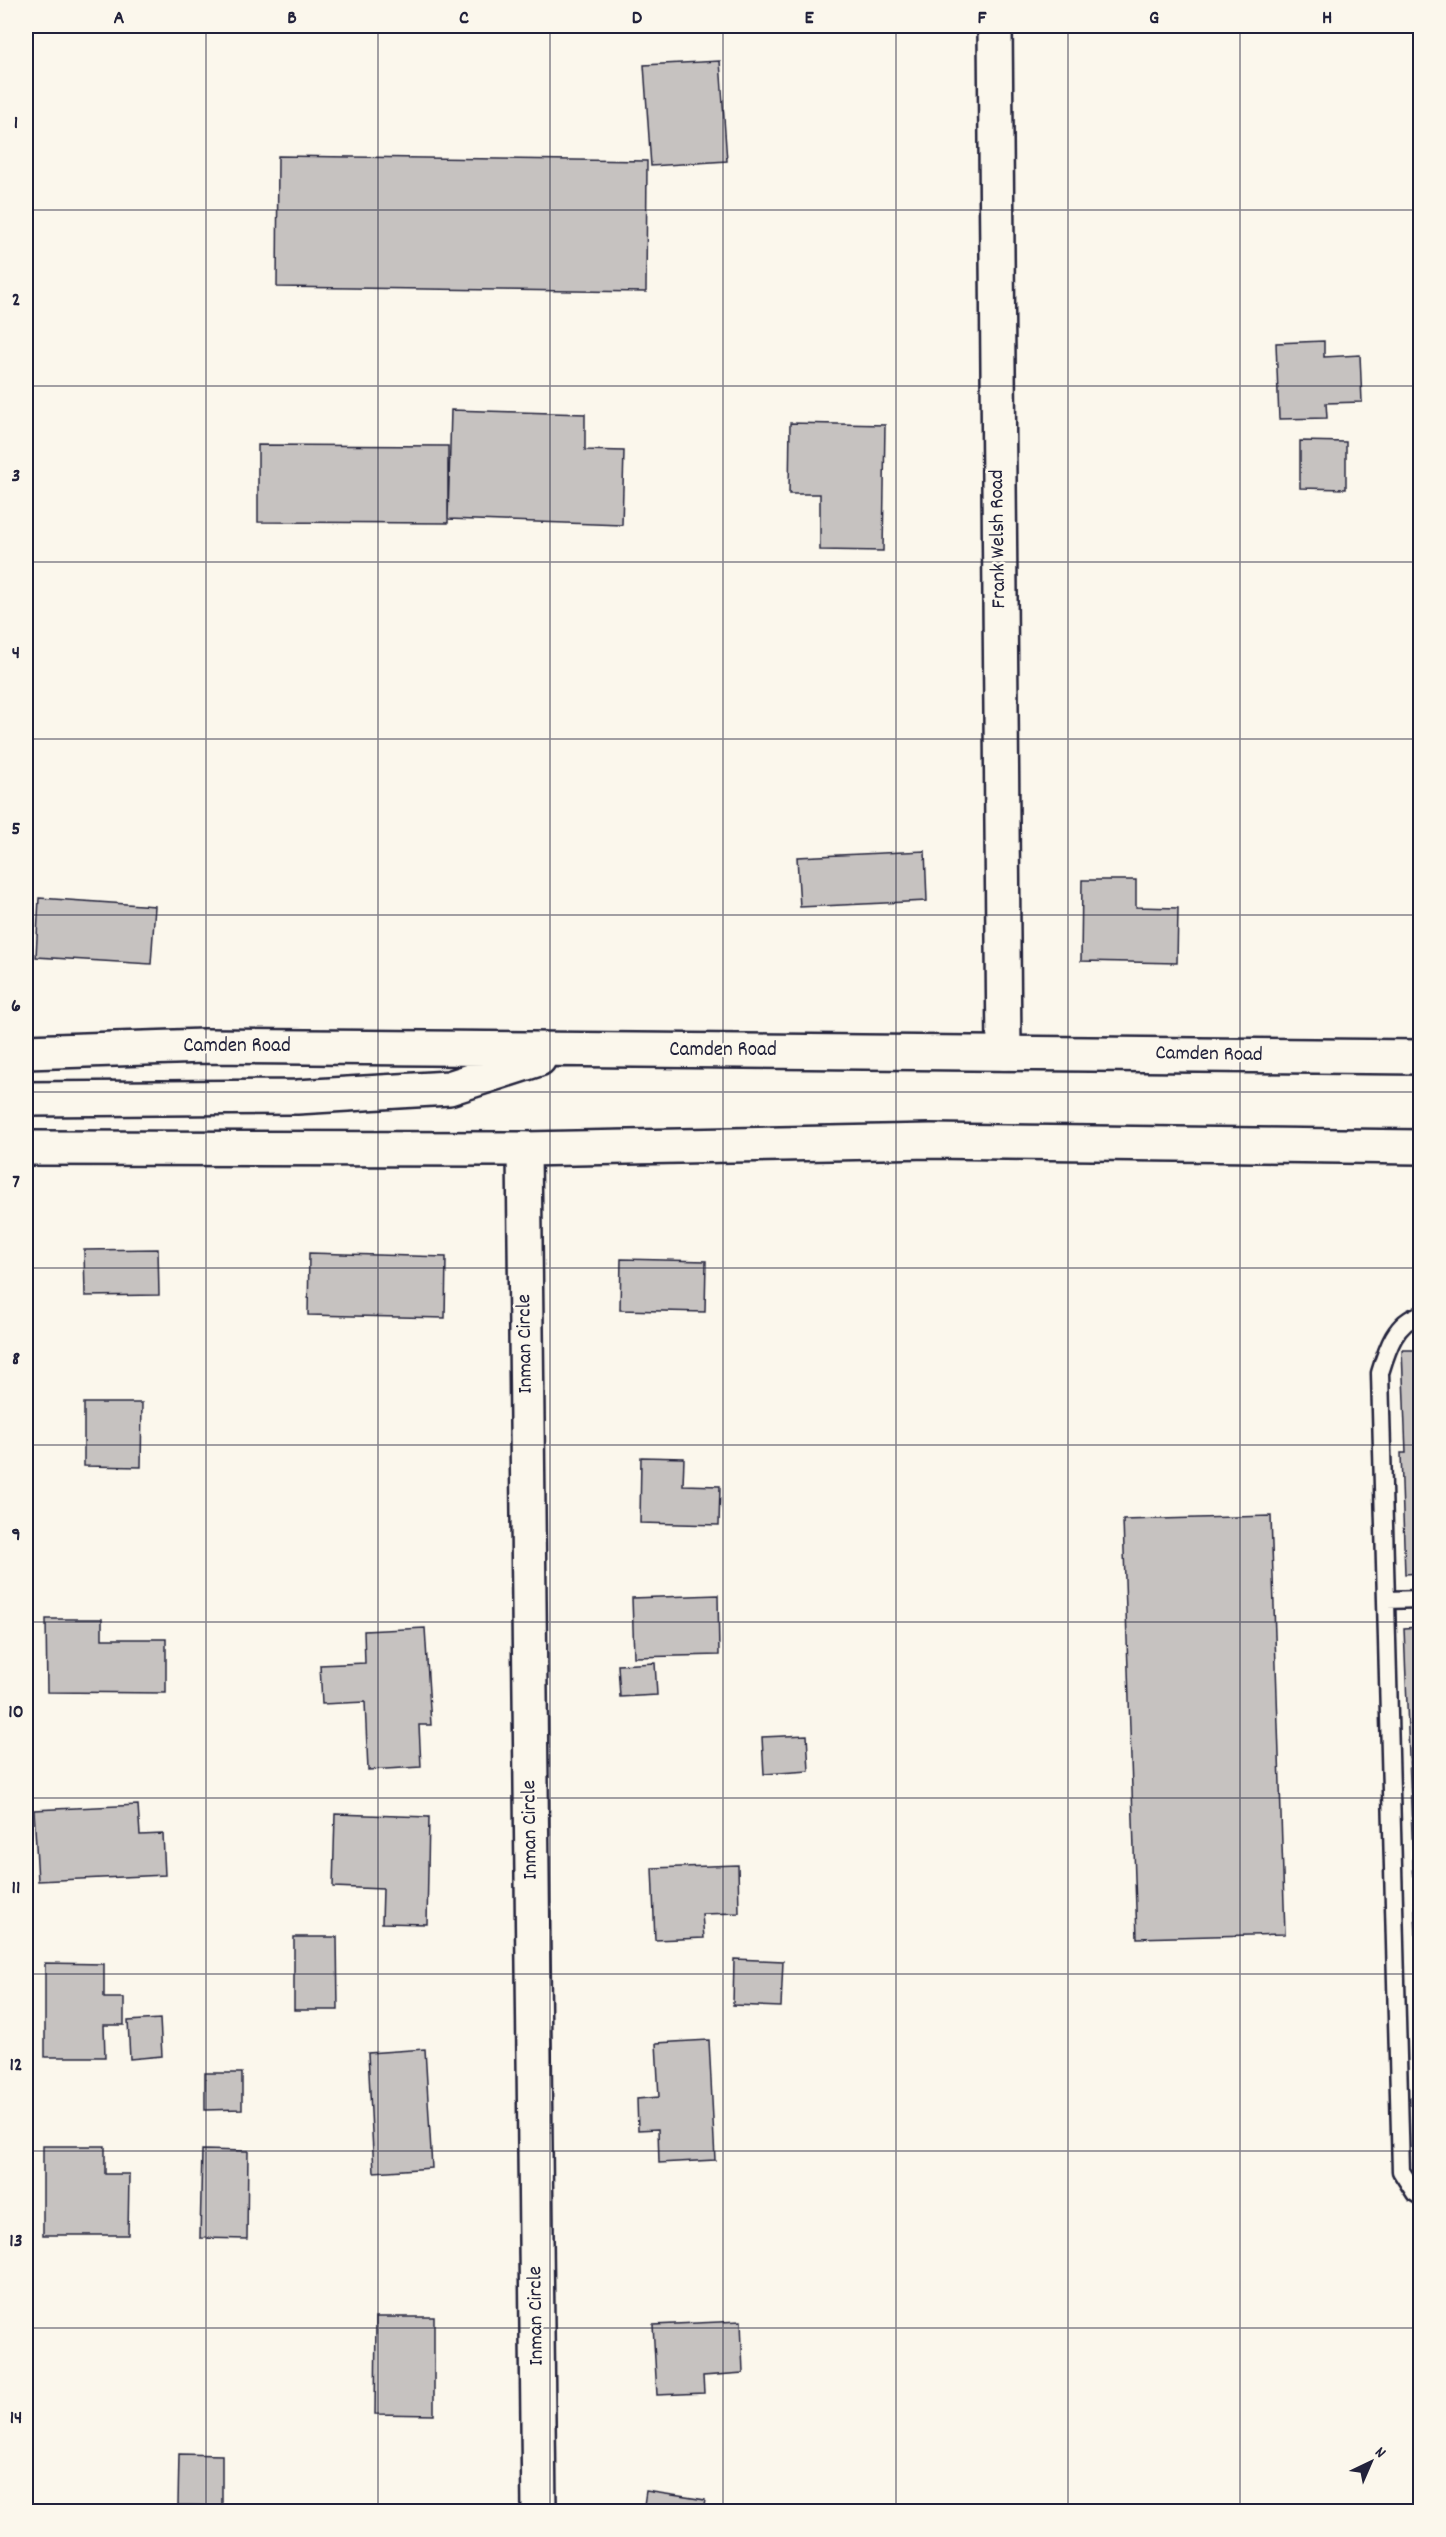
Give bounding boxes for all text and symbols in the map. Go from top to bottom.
text: A [114,5,125,33]
text: B [287,5,297,33]
text: C [459,5,469,33]
text: D [632,5,643,33]
text: E [804,5,814,33]
text: F [978,5,988,33]
text: G [1149,5,1159,33]
text: H [1322,5,1332,33]
text: 1 [14,110,18,138]
text: 2 [12,287,20,315]
text: 3 [12,463,20,491]
street label: Frank Welsh Road [983,469,1015,609]
text: 4 [12,640,20,668]
text: 5 [11,816,21,844]
text: 6 [11,993,21,1021]
street label: Camden Road [183,1032,291,1062]
street label: Camden Road [669,1036,777,1066]
street label: Camden Road [1155,1039,1263,1071]
text: 7 [12,1169,20,1197]
street label: Inman Circle [510,1294,542,1394]
text: 8 [12,1346,20,1374]
text: 9 [11,1522,21,1550]
text: 10 [8,1699,24,1727]
street label: Inman Circle [515,1780,547,1880]
text: 11 [12,1875,20,1903]
text: 12 [9,2052,23,2080]
text: 13 [9,2228,23,2256]
street label: Inman Circle [521,2266,553,2366]
text: 14 [10,2405,22,2433]
north arrow [1341,2432,1401,2492]
text: N [1369,2442,1391,2464]

